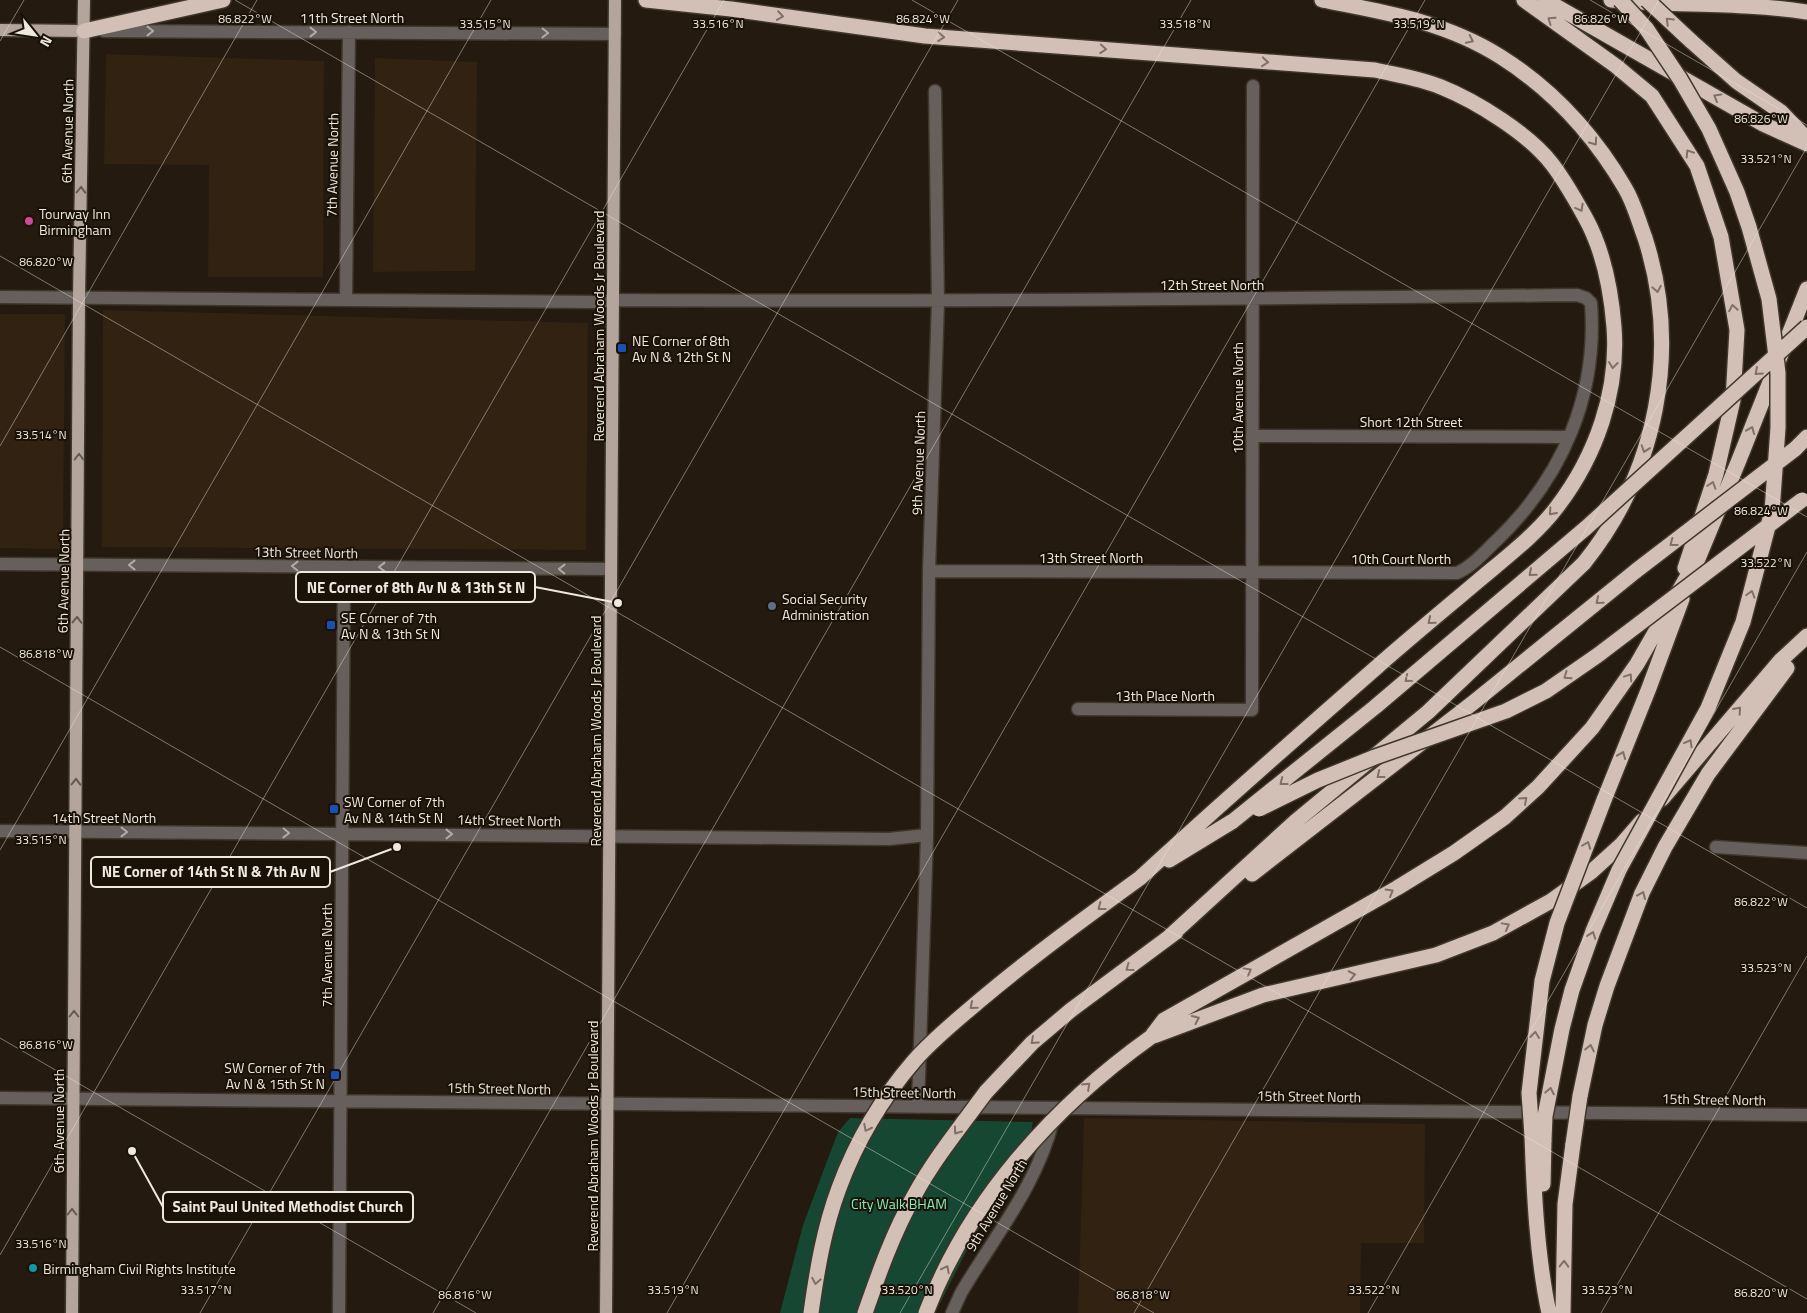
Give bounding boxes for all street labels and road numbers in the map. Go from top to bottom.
street label: 11th Street North [300,7,404,28]
street label: 6th Avenue North [56,79,78,183]
street label: 7th Avenue North [321,113,343,217]
street label: Reverend Abraham Woods Jr Boulevard [588,210,609,442]
street label: 12th Street North [1160,274,1264,295]
street label: 10th Avenue North [1227,342,1248,454]
street label: 9th Avenue North [906,411,930,515]
street label: Short 12th Street [1360,411,1462,432]
street label: 6th Avenue North [52,529,74,633]
street label: 13th Street North [254,541,358,563]
street label: 13th Street North [1039,547,1143,568]
street label: 10th Court North [1351,548,1451,569]
street label: Reverend Abraham Woods Jr Boulevard [585,615,606,847]
street label: 13th Place North [1115,685,1215,706]
street label: 14th Street North [52,807,156,828]
street label: 14th Street North [457,809,561,831]
street label: 7th Avenue North [316,903,337,1007]
street label: Reverend Abraham Woods Jr Boulevard [582,1020,603,1252]
street label: 6th Avenue North [48,1069,69,1173]
street label: 15th Street North [447,1077,551,1099]
street label: 15th Street North [852,1081,956,1103]
street label: 15th Street North [1257,1085,1361,1107]
street label: 15th Street North [1662,1088,1766,1110]
street label: 9th Avenue North [960,1155,1032,1255]

